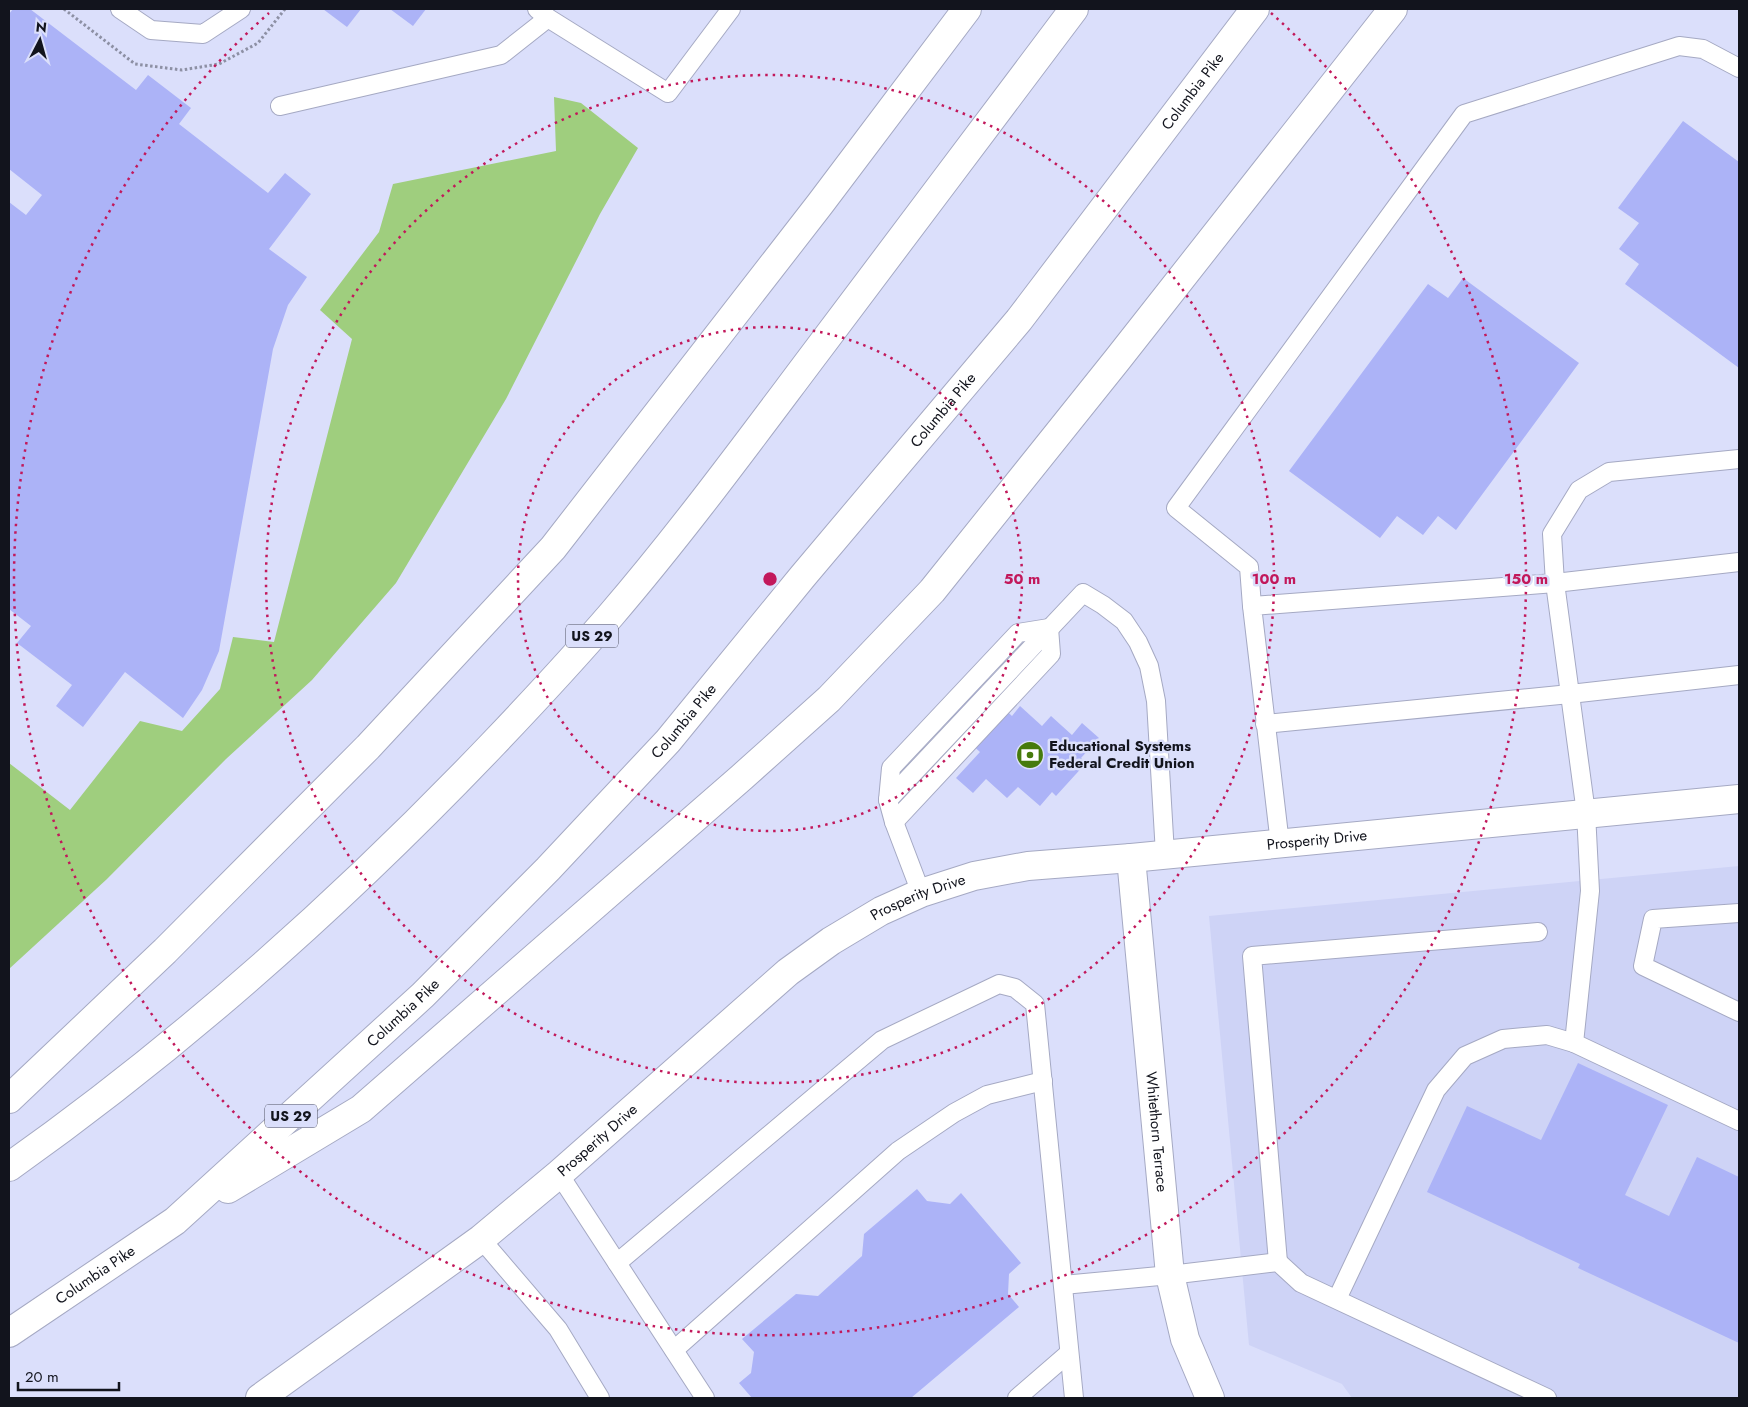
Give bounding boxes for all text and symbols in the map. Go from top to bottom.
north arrow [15,15,65,65]
text: N [35,17,48,38]
street label: Columbia Pike [1156,48,1229,135]
street label: Columbia Pike [905,368,981,452]
text: 50 m [1004,568,1040,590]
text: 100 m [1252,568,1296,590]
text: 150 m [1504,568,1548,590]
centre of rings [761,570,779,588]
road number: US 29 [566,624,618,648]
street label: Columbia Pike [646,679,722,764]
place label: Educational Systems Federal Credit Union [1049,735,1195,774]
bank icon: Educational Systems Federal Credit Union [1015,740,1045,770]
street label: Prosperity Drive [1266,824,1368,856]
street label: Prosperity Drive [866,868,968,926]
street label: Columbia Pike [362,973,445,1052]
street label: Whitethorn Terrace [1140,1071,1173,1193]
street label: Prosperity Drive [552,1098,643,1182]
road number: US 29 [265,1104,317,1128]
street label: Columbia Pike [51,1240,140,1310]
scale bar [18,1360,119,1392]
text: 20 m [25,1366,59,1388]

